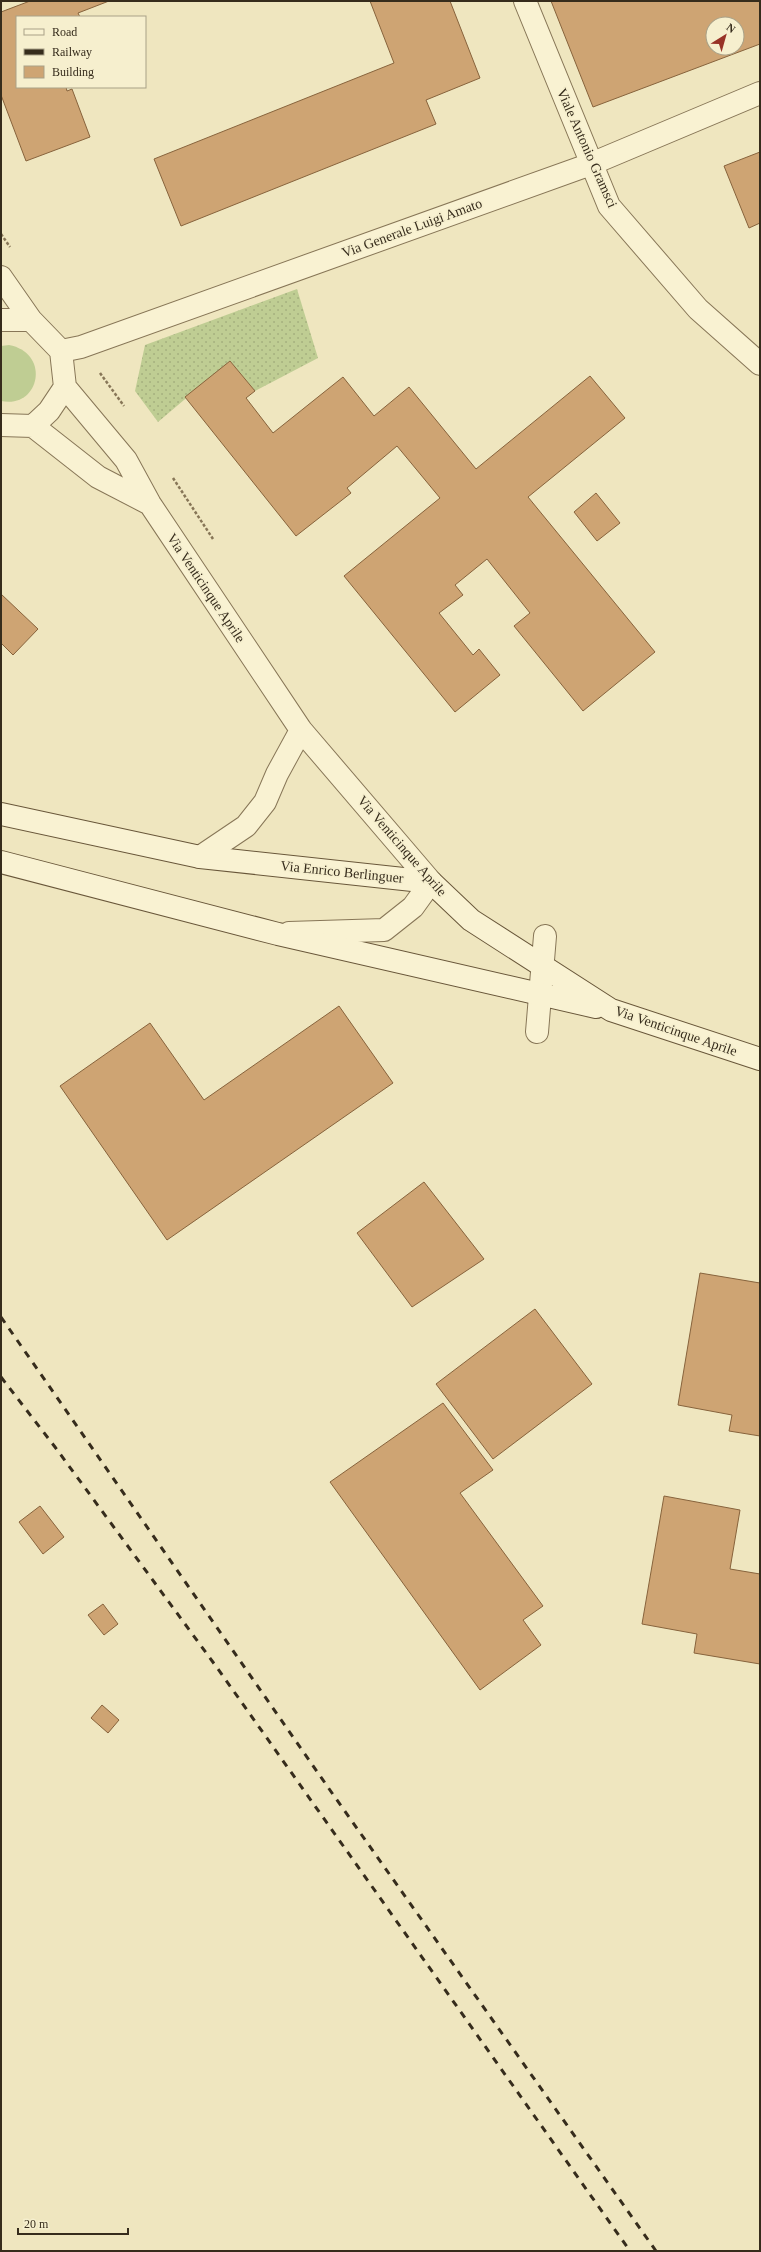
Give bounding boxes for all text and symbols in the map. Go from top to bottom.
legend [16,16,146,88]
north arrow [705,16,745,56]
text: N [724,21,738,35]
text: Road [52,25,77,39]
text: Railway [52,45,92,59]
text: Building [52,65,94,79]
street label: Viale Antonio Gramsci [554,86,620,210]
street label: Via Generale Luigi Amato [340,196,484,260]
street label: Via Venticinque Aprile [164,531,248,645]
street label: Via Venticinque Aprile [354,793,450,899]
street label: Via Enrico Berlinguer [280,858,405,886]
street label: Via Venticinque Aprile [613,1003,739,1059]
scale bar [18,2210,128,2236]
text: 20 m [24,2217,49,2231]

